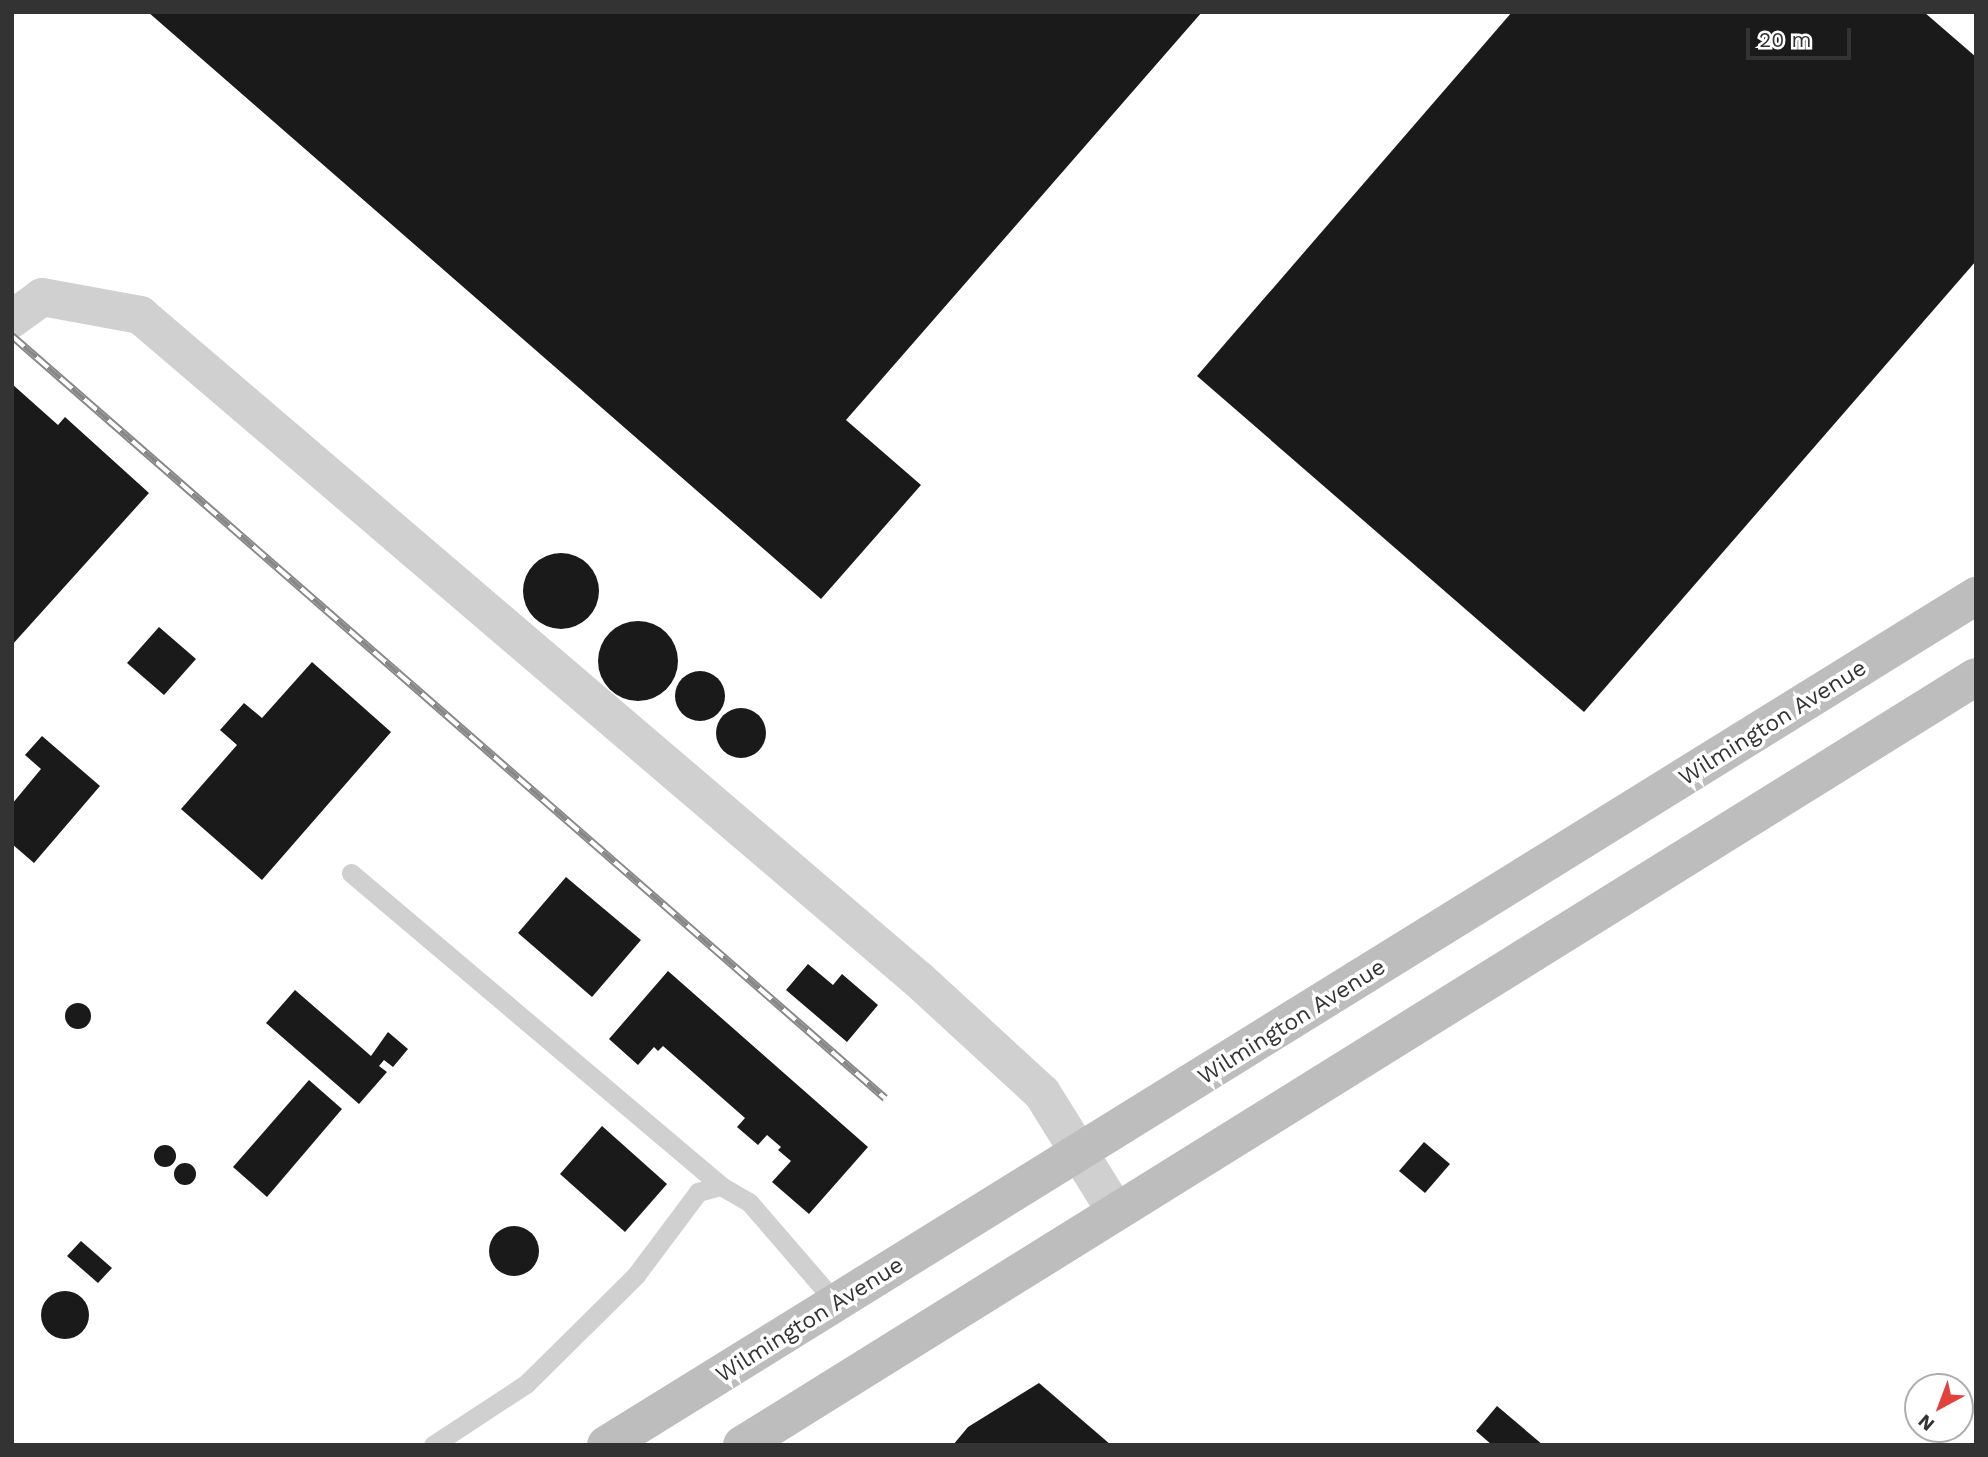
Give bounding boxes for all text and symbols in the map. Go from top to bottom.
scale bar [1750,14,1855,58]
text: 20 m [1759,27,1811,52]
street label: Wilmington Avenue [1674,654,1872,792]
street label: Wilmington Avenue [1193,953,1391,1091]
street label: Wilmington Avenue [711,1251,909,1389]
north arrow [1904,1373,1974,1443]
text: N [1913,1409,1939,1436]

